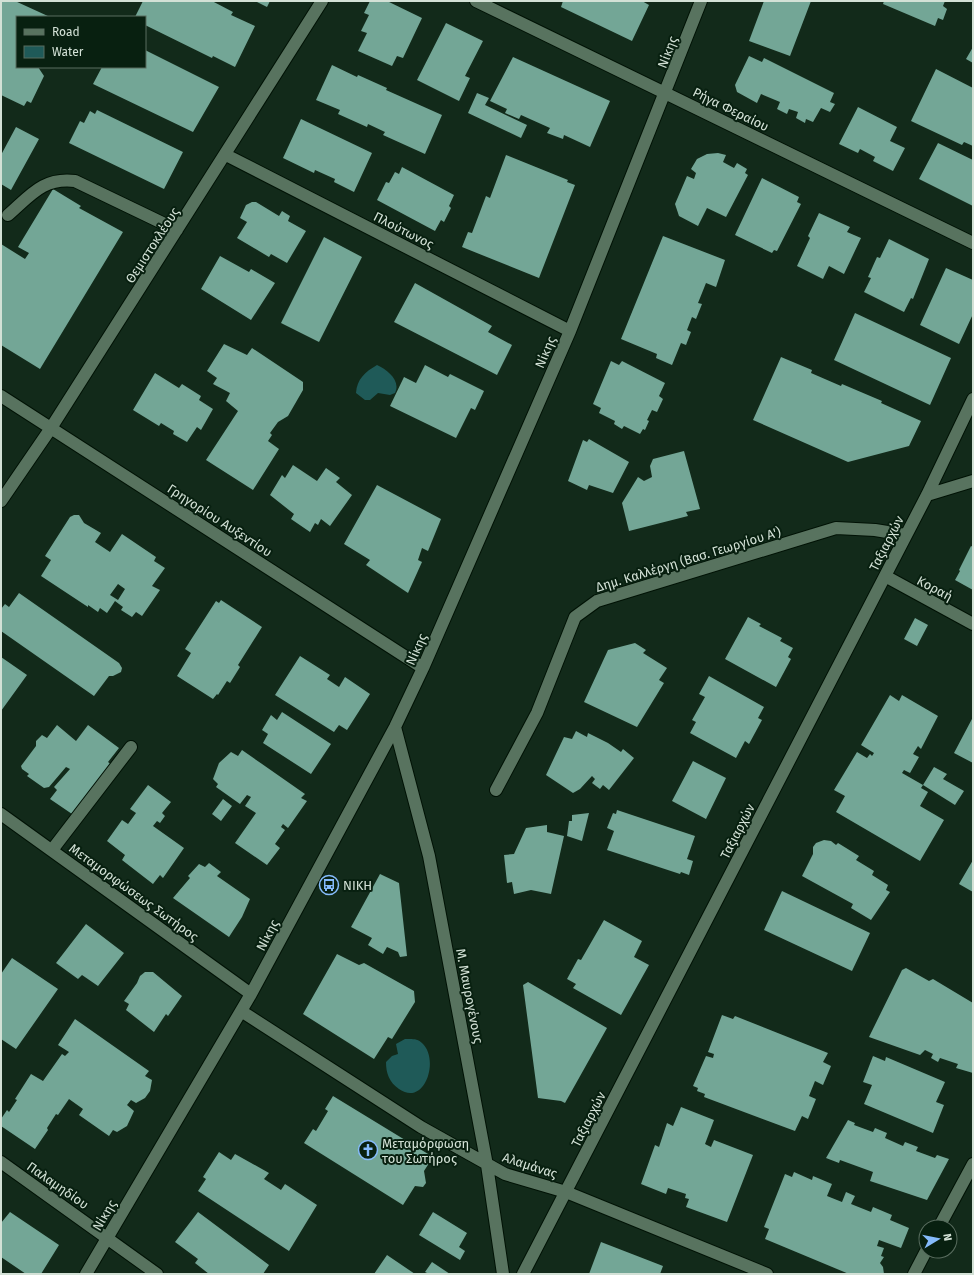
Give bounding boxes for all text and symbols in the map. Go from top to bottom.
legend [16,16,146,68]
text: Road [52,25,80,39]
street label: Νίκης [655,34,680,70]
text: Water [52,45,84,59]
street label: Ρήγα Φεραίου [690,85,771,134]
street label: Θεμιστοκλέους [122,205,182,286]
street label: Πλούτωνος [371,209,436,252]
street label: Νίκης [532,334,559,370]
street label: Γρηγορίου Αυξεντίου [164,481,275,561]
street label: Ταξιαρχών [866,513,908,574]
street label: Δημ. Καλλέργη (Βασ. Γεωργίου Α') [594,524,783,595]
street label: Κοραή [914,573,955,604]
street label: Νίκης [403,631,430,667]
street label: Ταξιαρχών [717,801,759,862]
street label: Μεταμορφώσεως Σωτήρος [66,841,201,944]
bus stop icon: ΝΙΚΗ [318,874,340,896]
place label: ΝΙΚΗ [343,878,372,893]
street label: Νίκης [253,917,282,953]
street label: Μ. Μαυρογένους [453,947,486,1045]
street label: Ταξιαρχών [568,1089,610,1150]
place label: Μεταμόρφωση του Σωτήρος [381,1136,469,1166]
church icon: Μεταμόρφωση του Σωτήρος [357,1139,379,1161]
street label: Αλαμάνας [501,1150,559,1181]
street label: Παλαμηδίου [24,1159,91,1212]
street label: Νίκης [89,1197,119,1233]
north arrow [918,1219,958,1259]
text: N [940,1233,954,1242]

